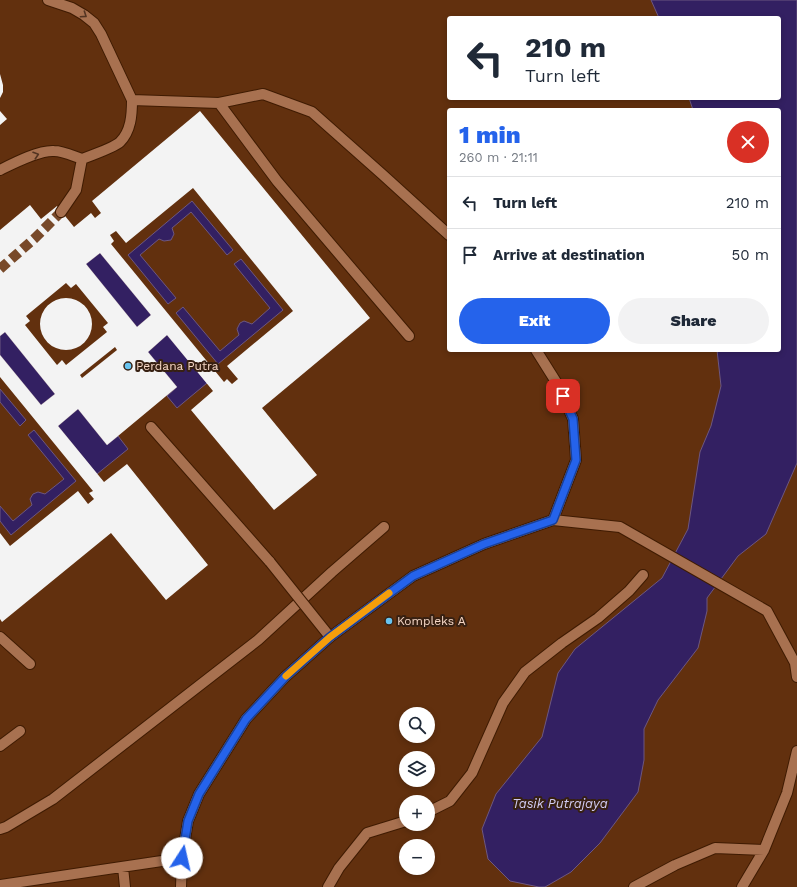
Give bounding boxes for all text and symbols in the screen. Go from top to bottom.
one-way arrow [80,10,87,18]
text: 210 m [525,31,606,64]
icon: left [459,32,511,84]
text: Turn left [525,65,600,86]
text: 1 min [459,121,521,149]
button: close [727,121,769,163]
text: 260 m · 21:11 [459,150,538,165]
one-way arrow [32,151,39,160]
icon: left [459,192,481,214]
text: Turn left [493,194,557,212]
text: 210 m [726,194,769,212]
icon: arrive [459,244,481,266]
text: Arrive at destination [493,246,645,264]
text: 50 m [732,246,769,264]
button: Exit [459,298,610,344]
button: Share [618,298,769,344]
place label: Perdana Putra [136,359,219,373]
marker: Perdana Putra [123,361,133,371]
pin [546,379,580,413]
icon: arrive [552,385,574,407]
place label: Kompleks A [397,614,466,628]
marker: Kompleks A [384,616,394,626]
map controls [399,707,435,875]
button: search [399,707,435,743]
button: layers [399,751,435,787]
button: + [399,795,435,831]
water label: Tasik Putrajaya [512,796,608,811]
position arrow [161,837,203,879]
button: − [399,839,435,875]

